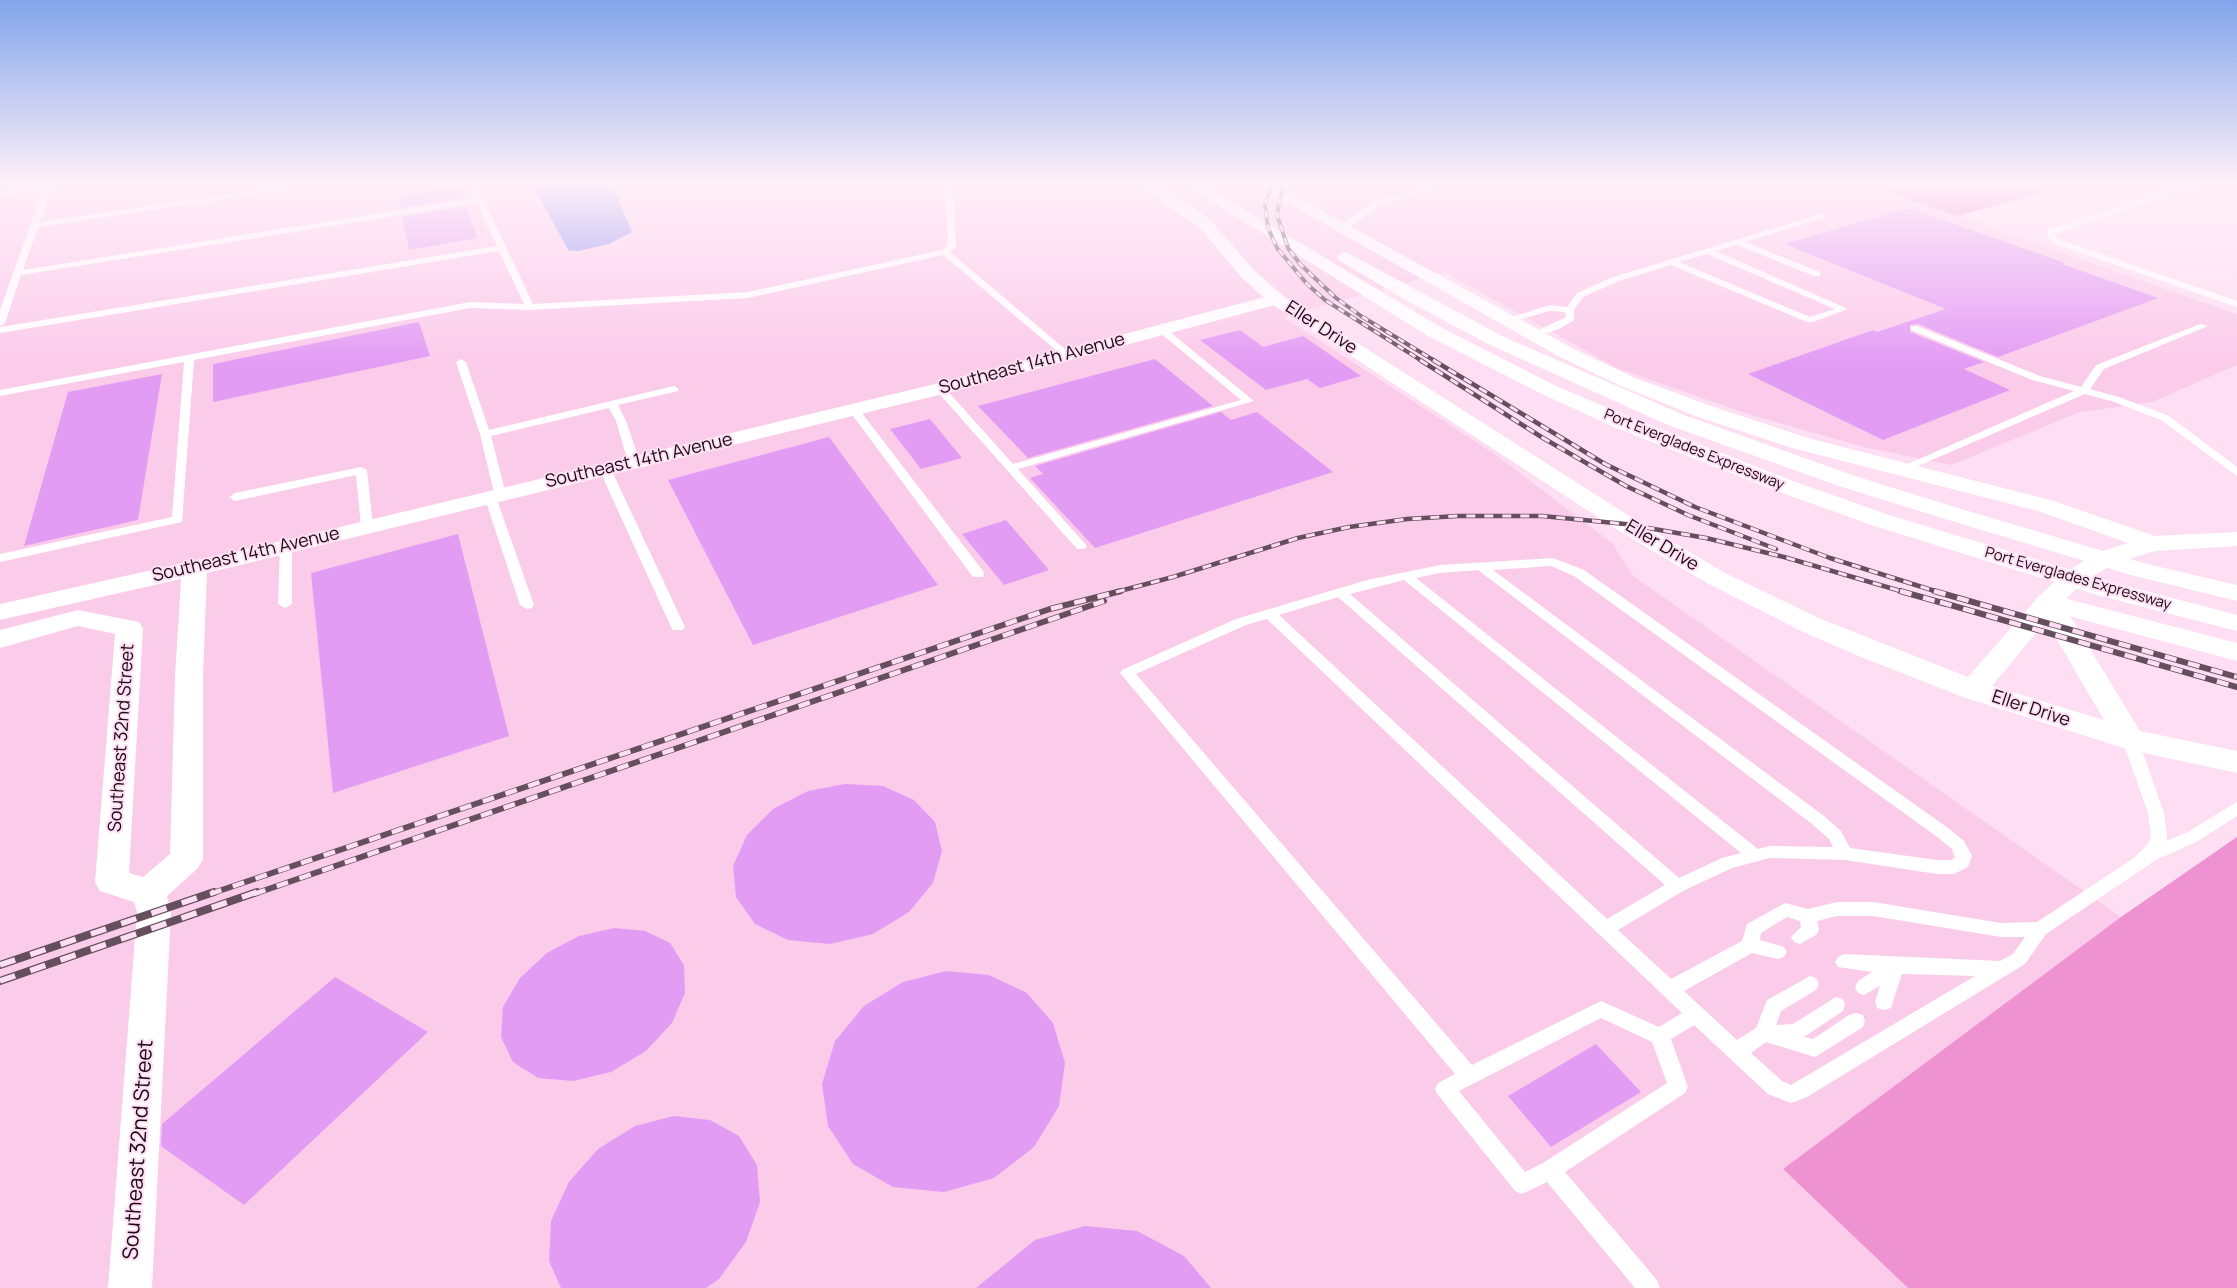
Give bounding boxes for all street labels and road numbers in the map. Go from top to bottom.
street label: Eller Drive [1281,297,1361,359]
street label: Southeast 14th Avenue [937,329,1127,399]
street label: Port Everglades Expressway [1601,406,1787,494]
street label: Southeast 14th Avenue [543,429,735,493]
street label: Eller Drive [1622,516,1702,576]
street label: Southeast 14th Avenue [150,523,342,587]
street label: Port Everglades Expressway [1983,544,2173,614]
street label: Southeast 32nd Street [105,643,139,833]
street label: Eller Drive [1989,686,2073,732]
street label: Southeast 32nd Street [119,1039,159,1261]

